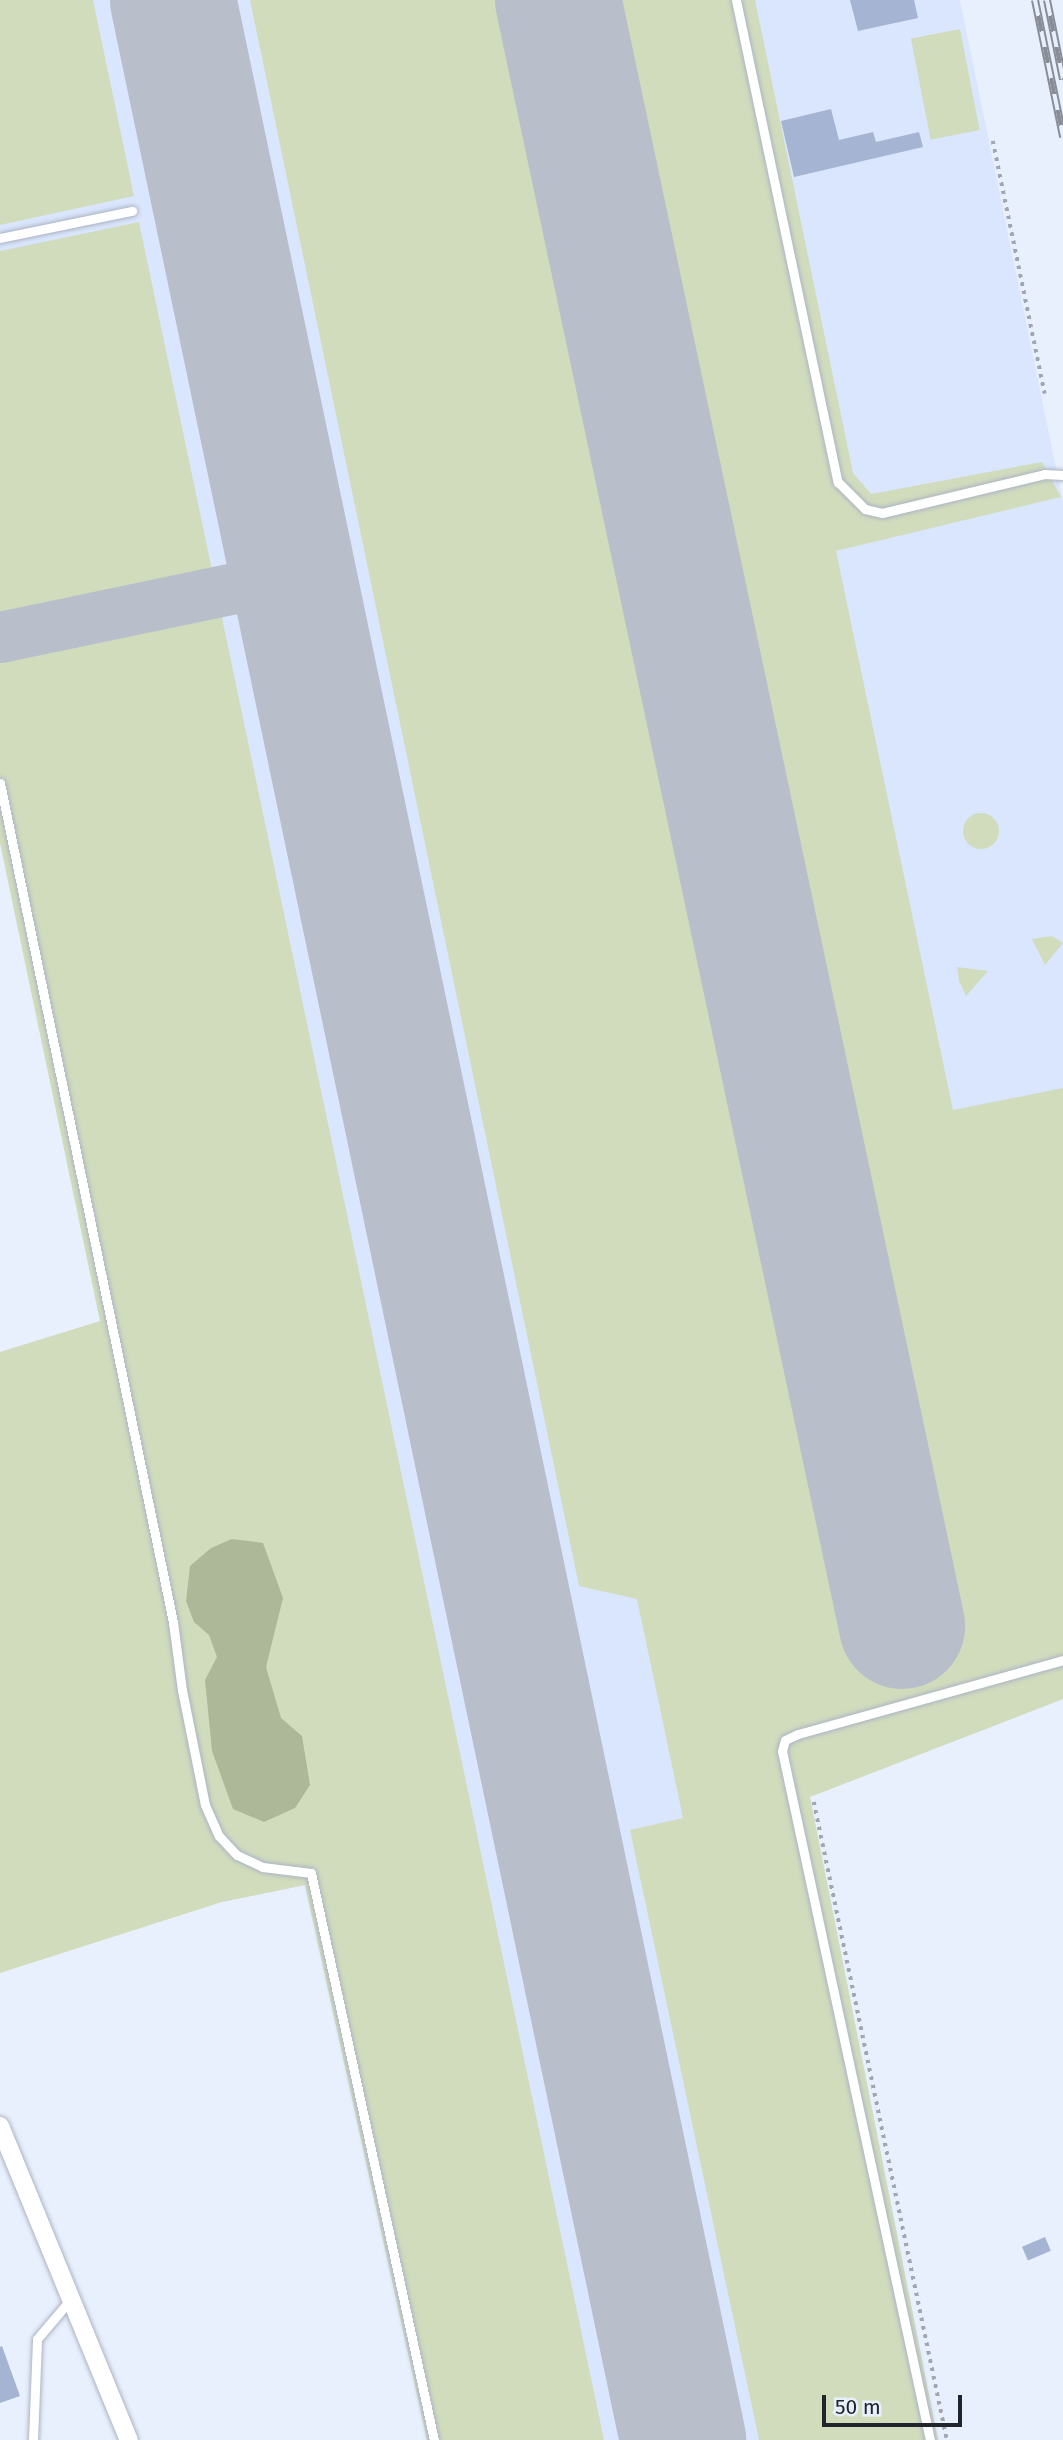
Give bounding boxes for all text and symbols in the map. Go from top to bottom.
scale bar [825,2380,965,2424]
text: 50 m [835,2394,881,2420]

